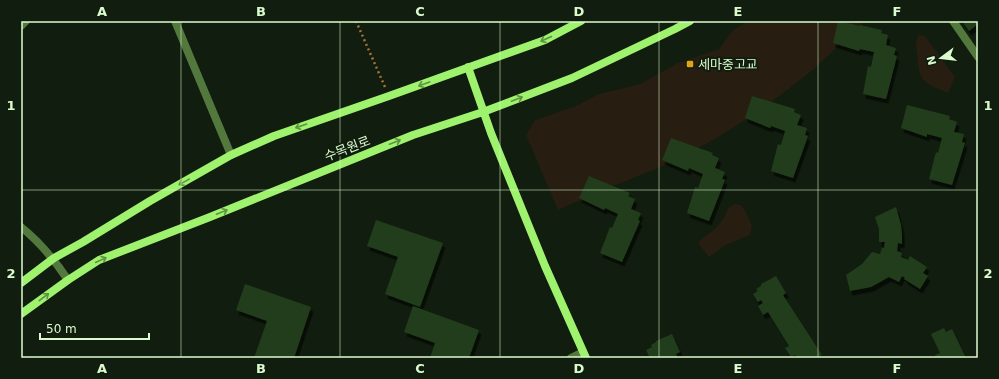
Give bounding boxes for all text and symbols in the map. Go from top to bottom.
text: A [97,4,107,19]
text: B [256,4,266,19]
text: C [415,4,425,19]
text: D [574,4,585,19]
text: E [734,4,742,19]
text: F [893,4,901,19]
one-way arrow [540,36,552,43]
north arrow [921,38,961,78]
text: N [924,54,939,67]
place label: 세마중고교 [698,57,758,72]
marker: 세마중고교 [685,59,695,69]
one-way arrow [418,81,431,88]
one-way arrow [511,95,523,103]
text: 1 [6,98,16,113]
text: 1 [983,98,993,113]
one-way arrow [295,123,308,130]
street label: 수목원로 [322,133,372,164]
one-way arrow [388,138,400,146]
one-way arrow [178,178,190,186]
one-way arrow [216,208,228,215]
one-way arrow [95,256,107,263]
text: 2 [6,266,16,281]
text: 2 [983,266,993,281]
one-way arrow [39,293,50,301]
scale bar [40,315,149,341]
text: 50 m [46,322,77,336]
text: A [97,361,107,376]
text: B [256,361,266,376]
text: C [415,361,425,376]
text: D [574,361,585,376]
text: E [734,361,742,376]
text: F [893,361,901,376]

